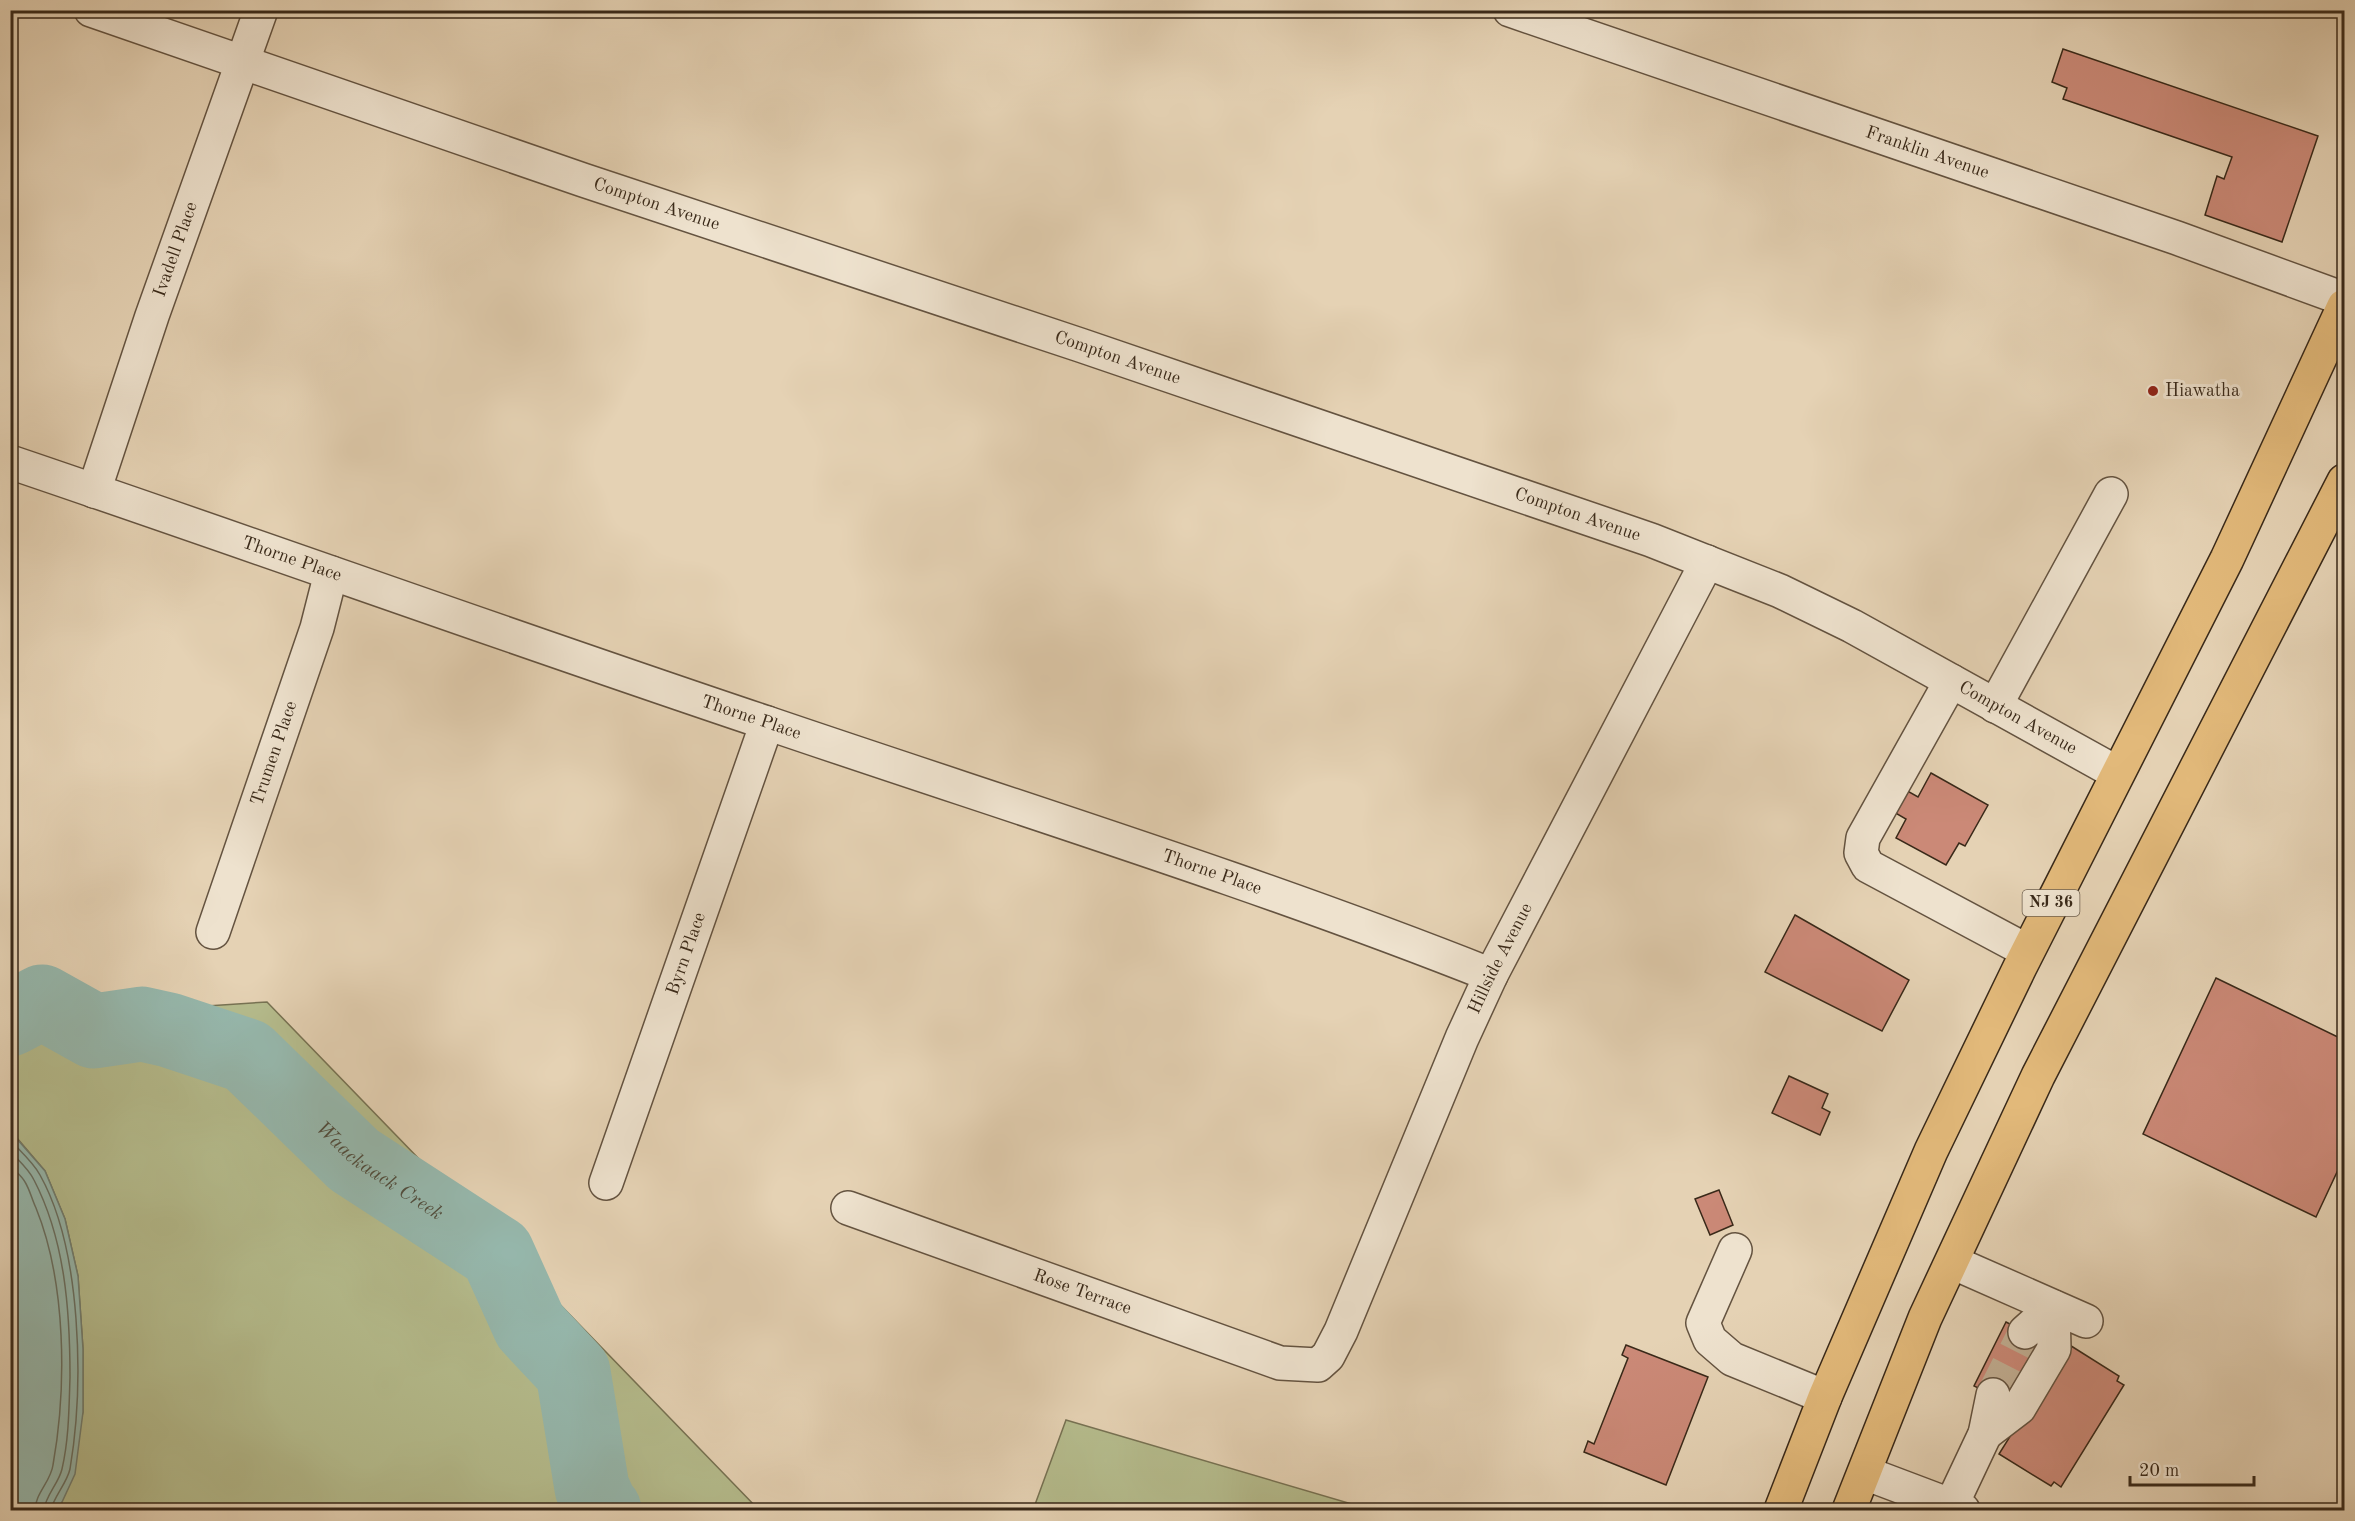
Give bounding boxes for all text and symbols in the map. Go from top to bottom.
street label: Franklin Avenue [1863,123,1991,182]
street label: Compton Avenue [591,175,722,234]
street label: Ivadell Place [151,200,201,299]
street label: Compton Avenue [1052,328,1183,388]
place label: Hiawatha [2165,382,2240,400]
marker: Hiawatha [2146,384,2160,398]
street label: Compton Avenue [1512,485,1643,545]
street label: Thorne Place [240,533,344,585]
street label: Compton Avenue [1956,678,2080,758]
street label: Thorne Place [699,692,803,743]
street label: Trumen Place [248,699,300,808]
street label: Thorne Place [1160,847,1264,898]
road number: NJ 36 [2022,890,2080,916]
street label: Hillside Avenue [1465,900,1536,1017]
street label: Byrn Place [664,910,709,997]
water label: Waackaack Creek [311,1118,446,1225]
street label: Rose Terrace [1031,1266,1134,1318]
scale bar [2130,1449,2254,1487]
text: 20 m [2139,1462,2179,1480]

